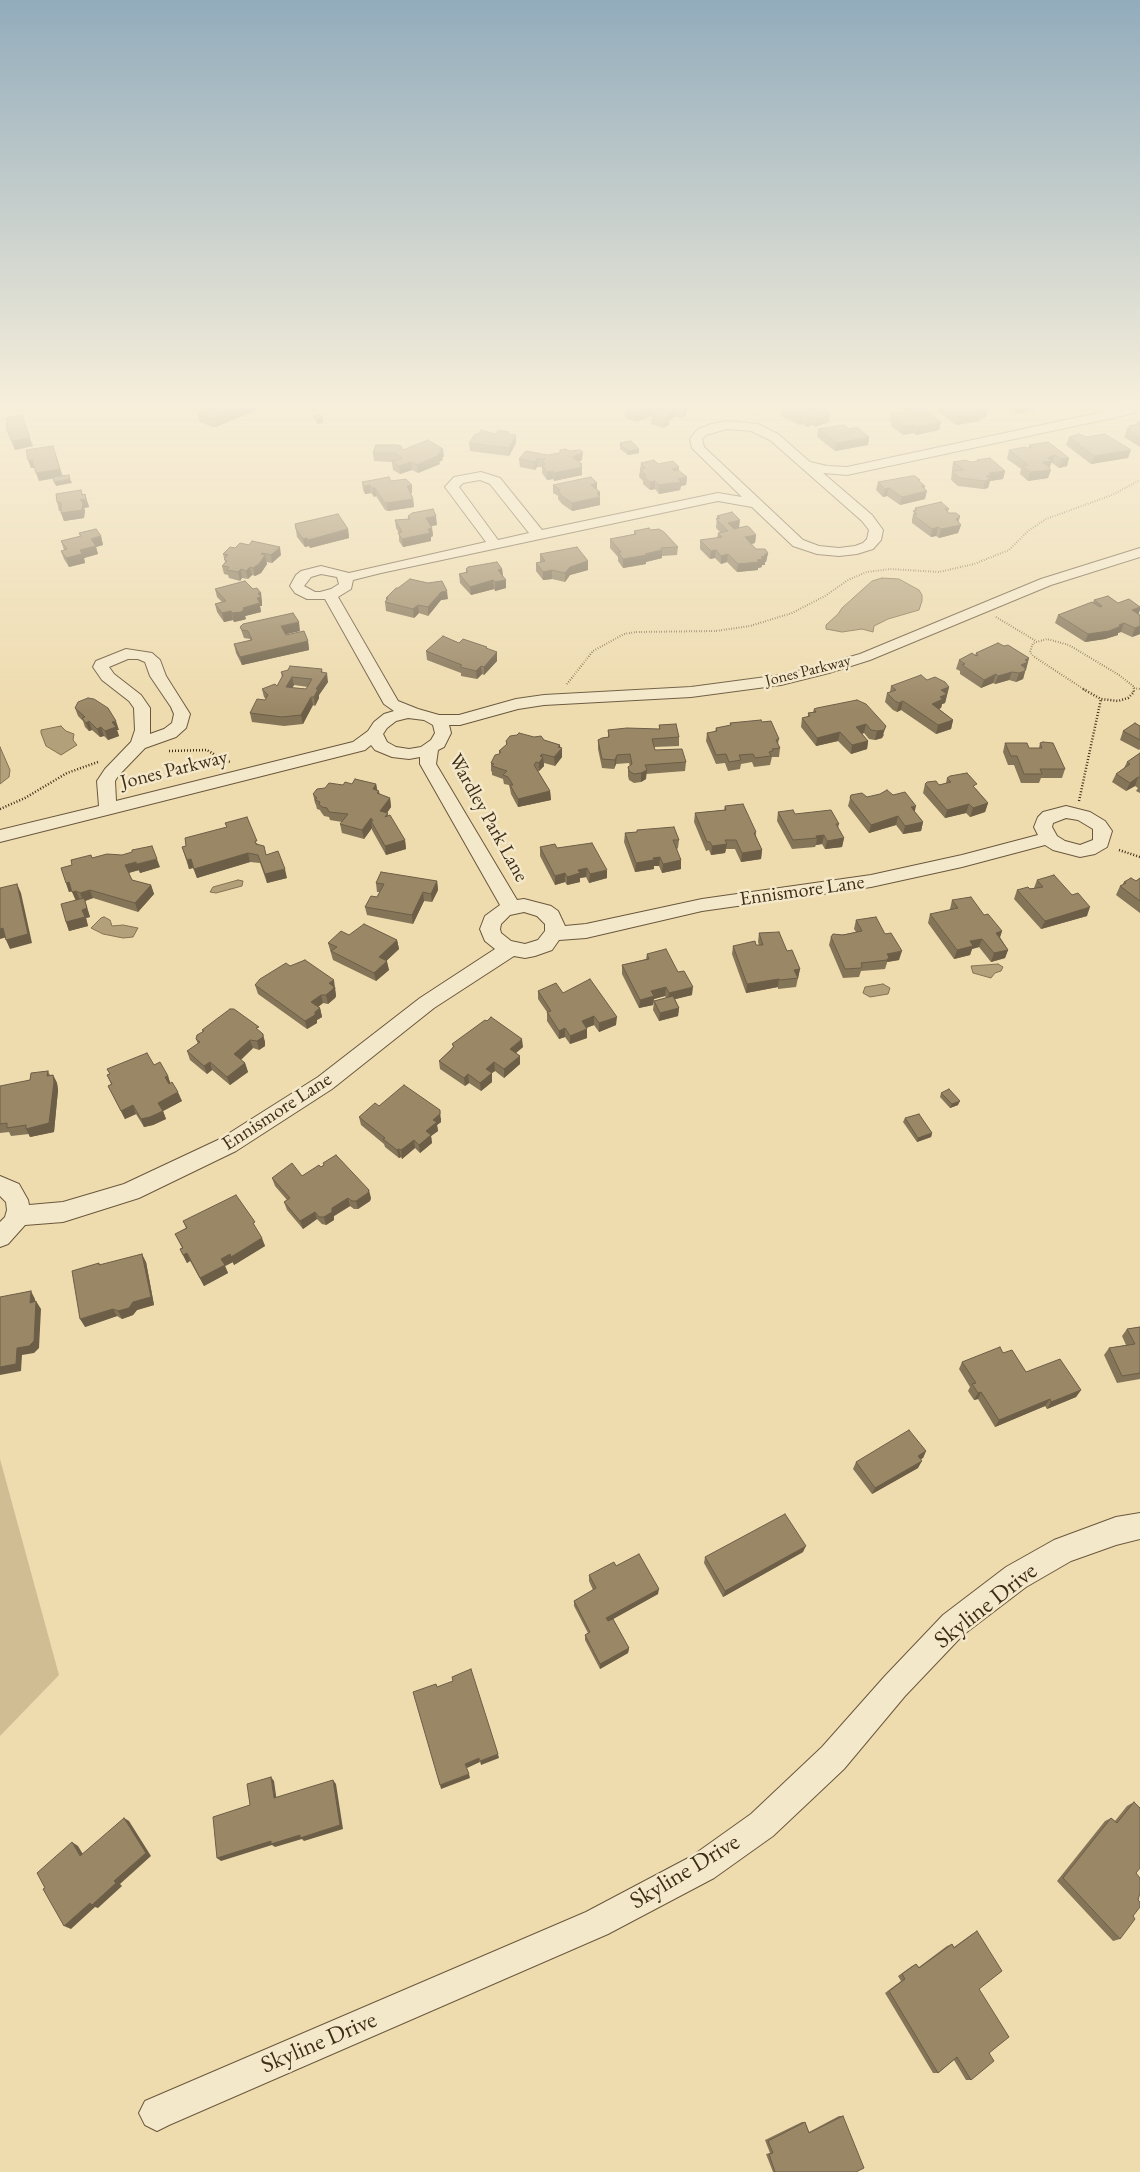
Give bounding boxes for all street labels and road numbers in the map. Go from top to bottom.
street label: Jones Parkway [763,651,853,691]
street label: Jones Parkway [118,745,230,795]
street label: Wardley Park Lane [443,750,533,886]
street label: Ennismore Lane [738,870,866,912]
street label: Ennismore Lane [218,1068,336,1156]
street label: Skyline Drive [929,1557,1043,1655]
street label: Skyline Drive [625,1828,745,1916]
street label: Skyline Drive [257,2006,381,2080]

